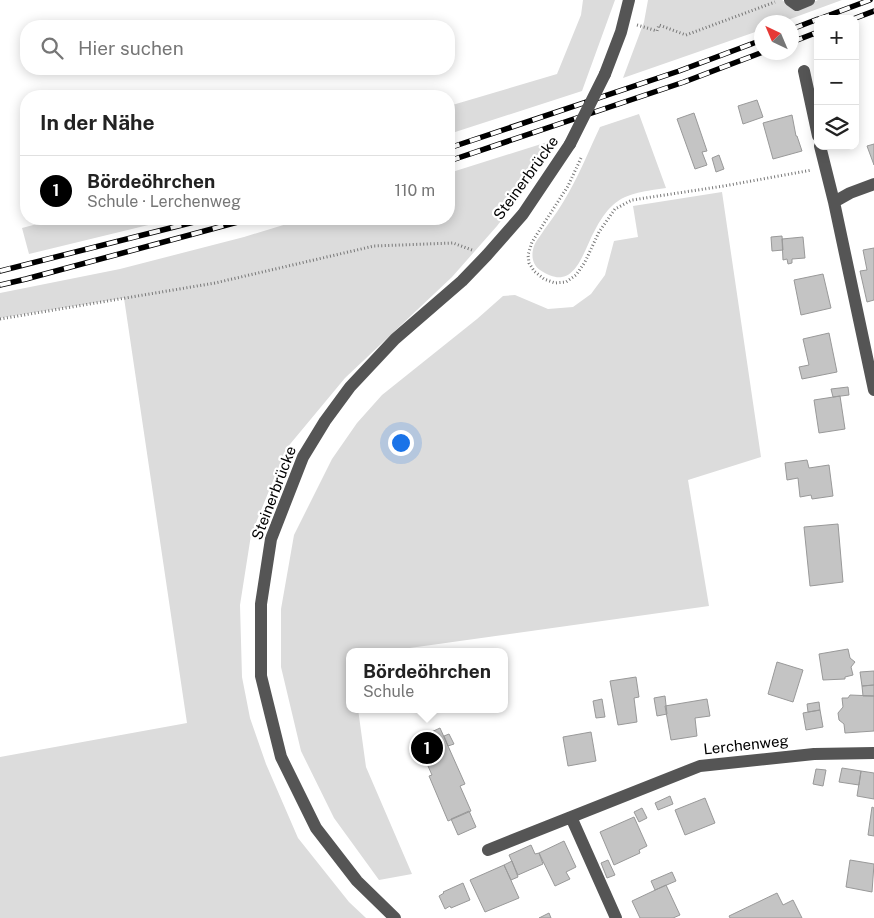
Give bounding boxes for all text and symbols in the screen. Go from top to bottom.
north arrow [754,15,799,60]
map controls [814,15,859,150]
button: + [814,15,859,60]
search box [20,20,455,75]
icon: search [38,34,66,62]
text: Hier suchen [78,37,184,59]
button: − [814,60,859,105]
button: layers [814,105,859,150]
text: In der Nähe [40,110,155,135]
street label: Steinerbrücke [490,133,562,223]
text: Bördeöhrchen [87,170,215,192]
text: 1 [53,181,59,200]
text: 110 m [394,181,435,200]
text: Schule · Lerchenweg [87,192,241,211]
your location [388,430,414,456]
street label: Steinerbrücke [248,444,299,542]
popup [346,648,508,713]
text: Bördeöhrchen [363,660,491,682]
text: Schule [363,682,414,701]
pin: 1 [411,729,443,767]
street label: Lerchenweg [703,732,789,757]

